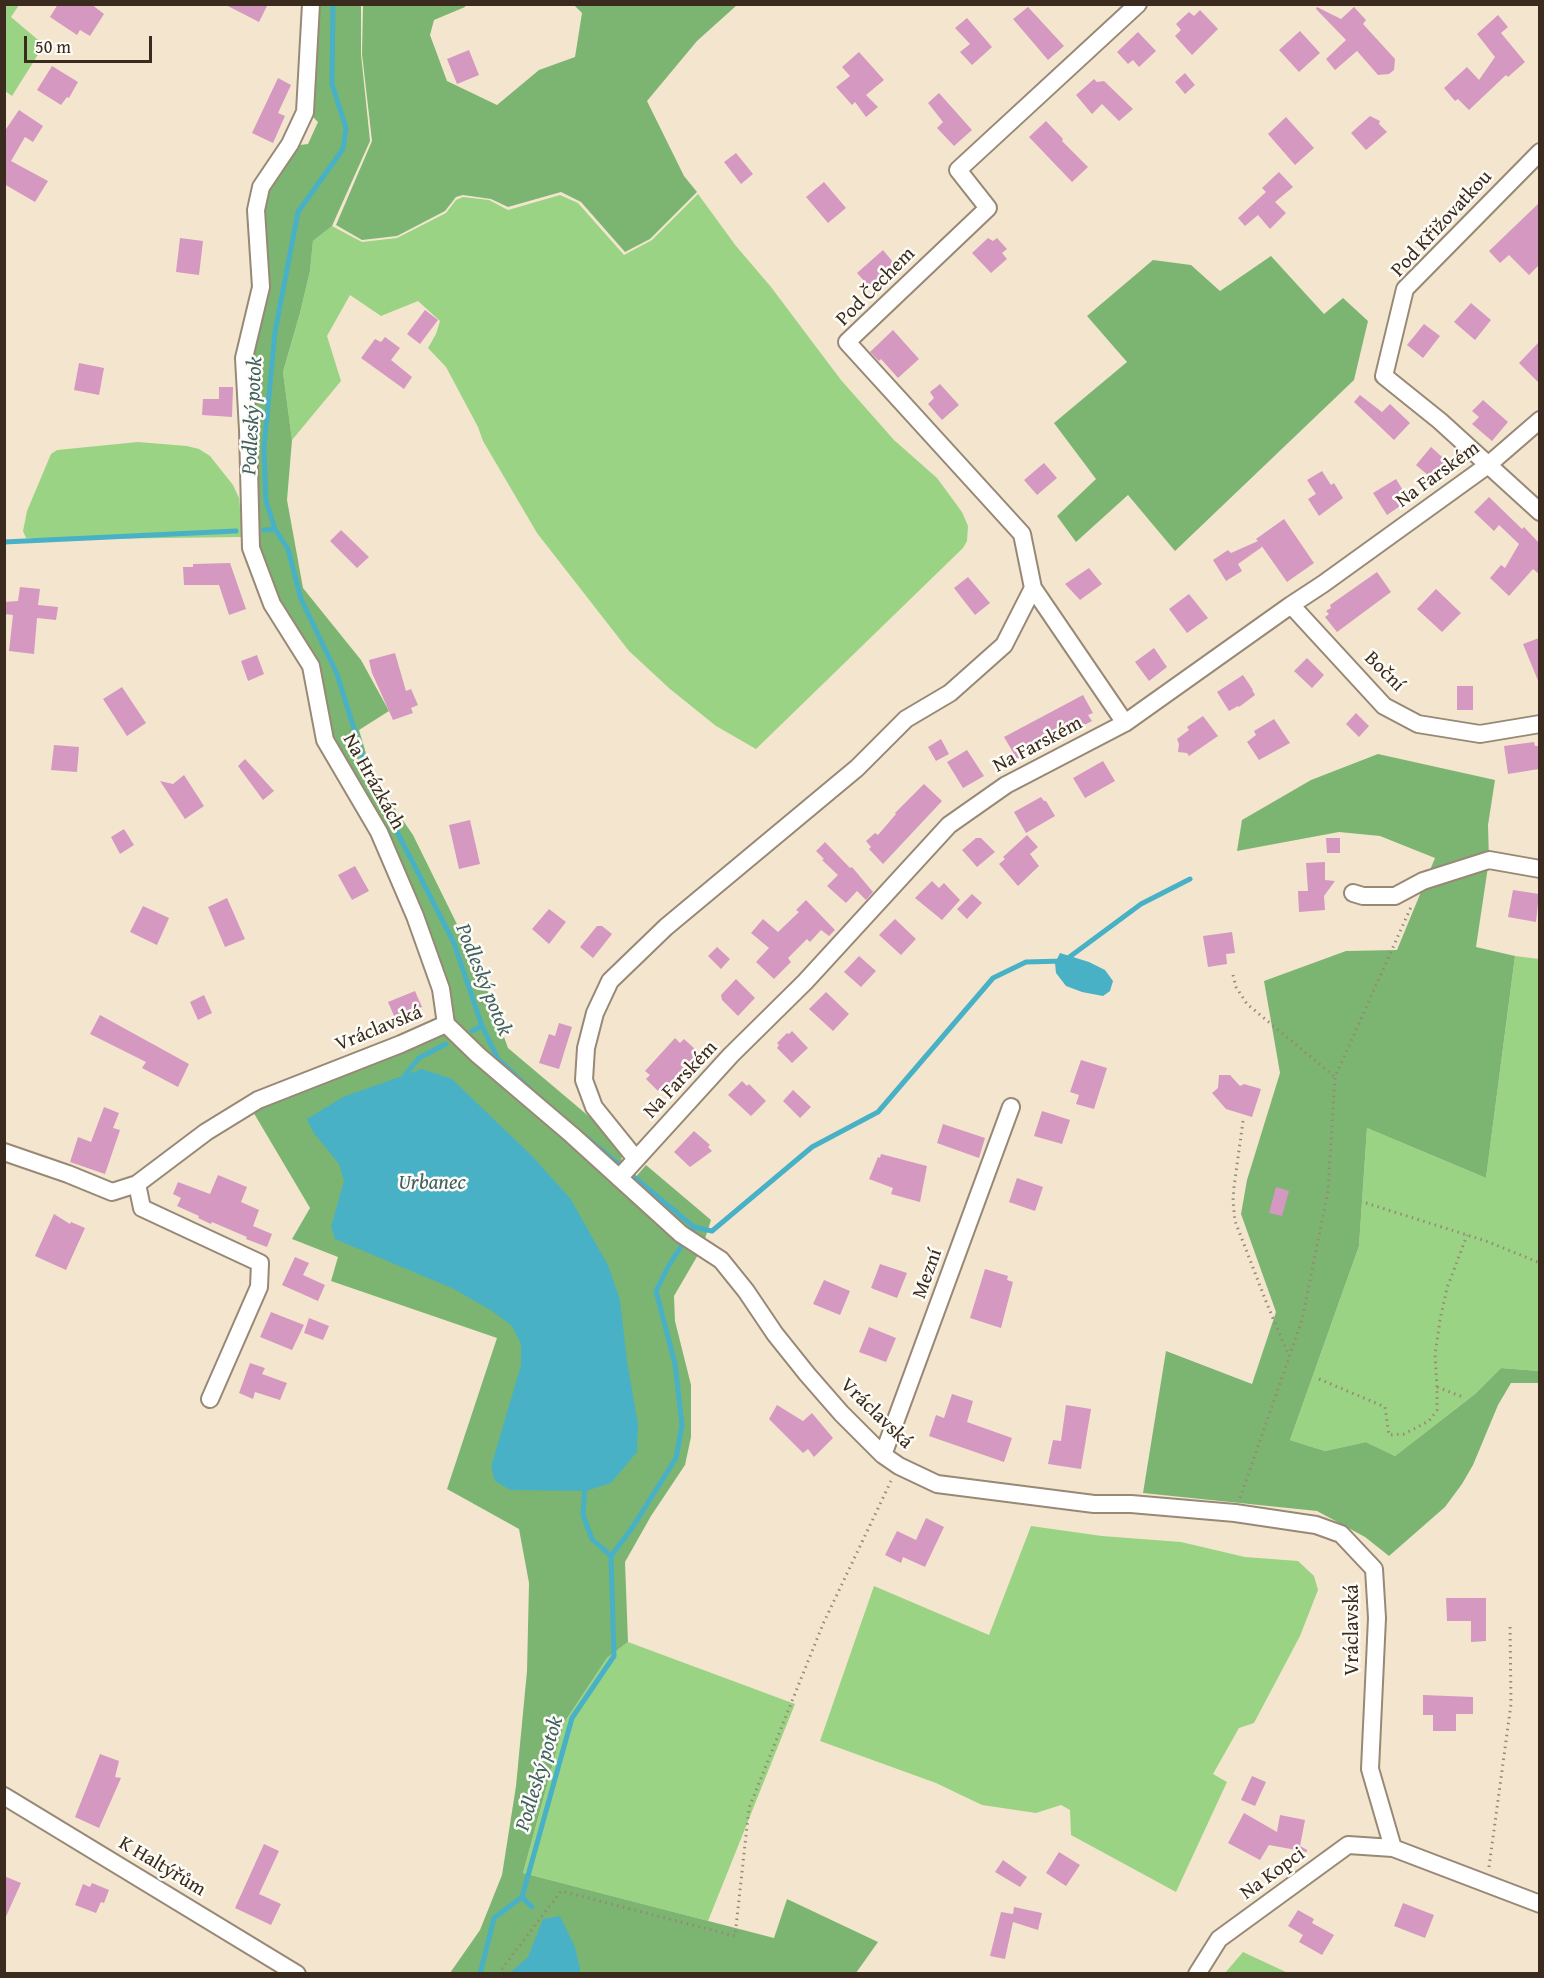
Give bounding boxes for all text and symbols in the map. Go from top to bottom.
scale bar [27,24,154,62]
text: 50 m [35,33,71,60]
street label: Pod Křižovatkou [1386,166,1498,282]
street label: Pod Čechem [832,243,920,331]
water label: Podleský potok [237,356,269,476]
street label: Na Farském [1392,437,1484,513]
street label: Boční [1359,647,1409,697]
street label: Na Farském [989,712,1087,778]
street label: Na Hrázkách [337,730,409,834]
water label: Podleský potok [449,920,517,1040]
street label: Vráclavská [332,1001,426,1057]
street label: Na Farském [639,1036,723,1124]
water label: Urbanec [398,1171,466,1197]
street label: Mezní [908,1246,948,1302]
street label: Vráclavská [835,1374,917,1454]
street label: Vráclavská [1341,1584,1365,1676]
water label: Podleský potok [511,1714,569,1834]
street label: K Haltýřům [114,1832,210,1902]
street label: Na Kopci [1236,1842,1310,1906]

